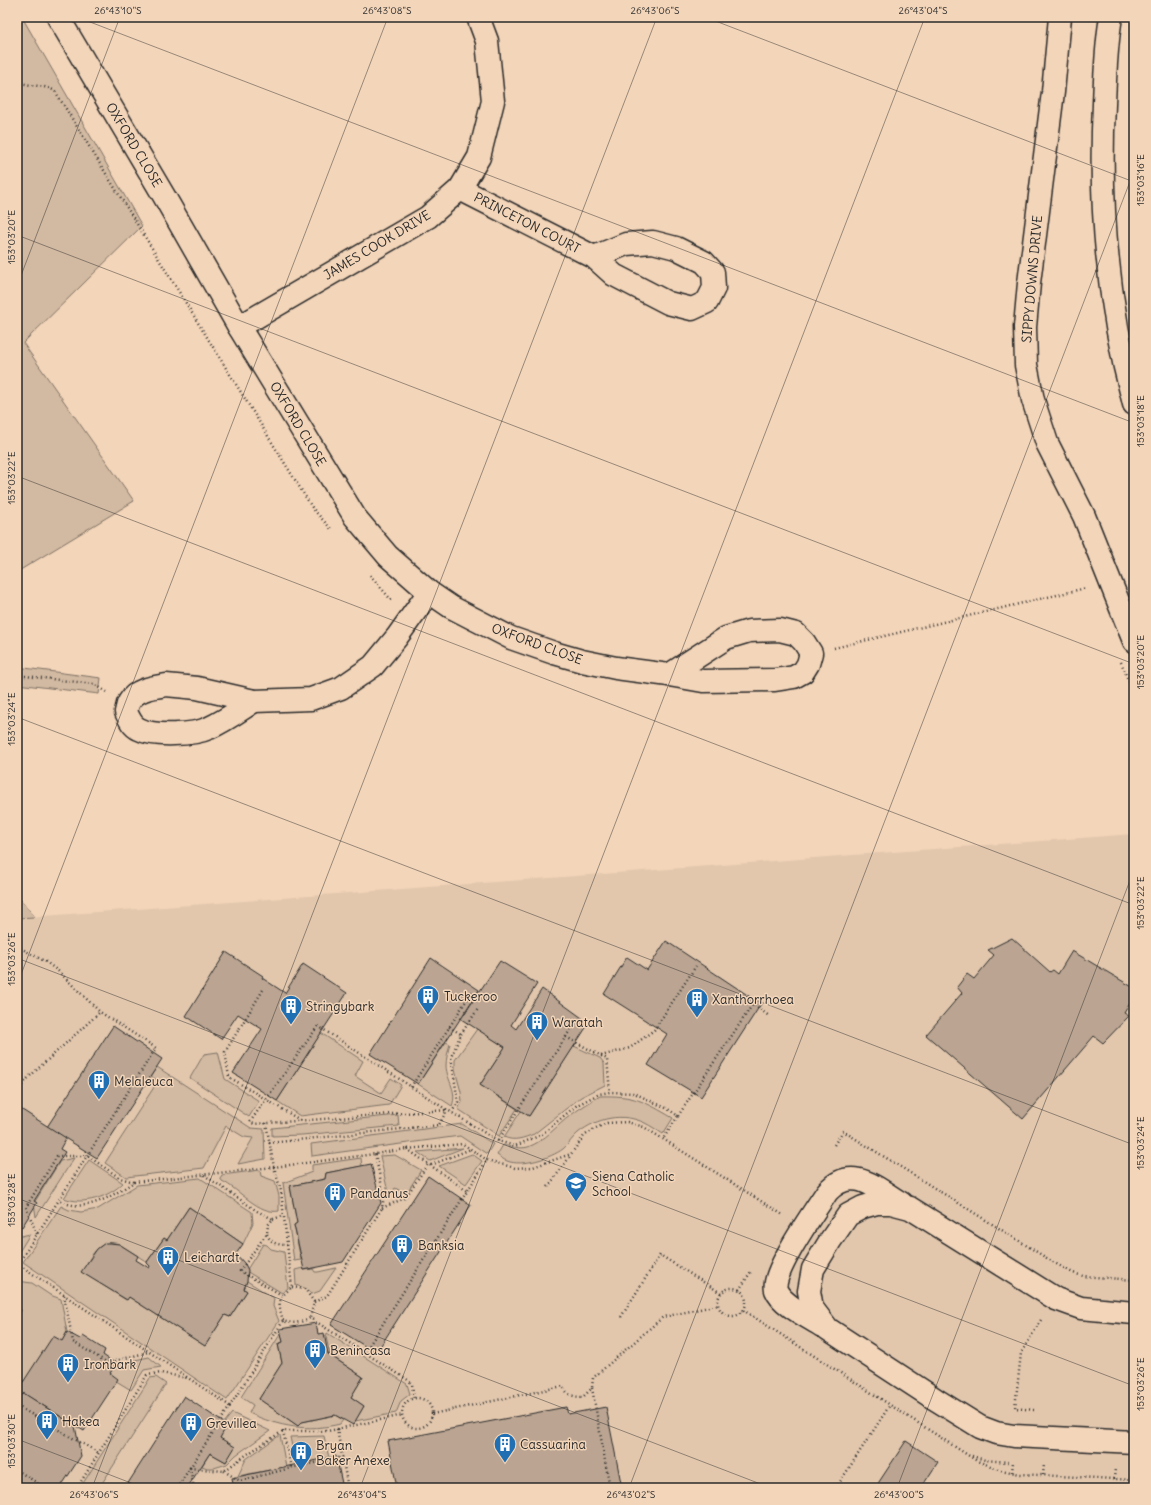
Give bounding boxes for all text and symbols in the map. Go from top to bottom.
text: 26°43'10"S [94,4,142,17]
text: 26°43'08"S [362,4,412,17]
text: 26°43'06"S [630,4,680,17]
text: 26°43'04"S [898,4,948,17]
street label: OXFORD CLOSE [102,100,166,191]
text: 153°03'16"E [1134,154,1147,206]
street label: PRINCETON COURT [471,189,583,257]
street label: JAMES COOK DRIVE [320,206,434,284]
text: 153°03'20"E [5,210,18,264]
street label: SIPPY DOWNS DRIVE [1018,214,1046,344]
street label: OXFORD CLOSE [266,379,330,470]
text: 153°03'18"E [1134,395,1147,447]
text: 153°03'22"E [5,451,18,505]
street label: OXFORD CLOSE [489,620,585,668]
text: 153°03'20"E [1134,635,1147,689]
text: 153°03'24"E [5,692,18,746]
text: 153°03'22"E [1134,876,1147,930]
text: 153°03'26"E [5,932,18,986]
building icon: Tuckeroo [415,983,441,1016]
building icon: Xanthorrhoea [684,986,710,1019]
place label: Tuckeroo [444,988,497,1005]
place label: Xanthorrhoea [712,991,794,1008]
building icon: Stringybark [278,993,304,1026]
place label: Stringybark [306,998,375,1015]
building icon: Waratah [524,1009,550,1042]
place label: Waratah [552,1014,603,1031]
building icon: Melaleuca [86,1068,112,1101]
place label: Melaleuca [114,1073,173,1090]
text: 153°03'24"E [1134,1116,1147,1170]
place label: Siena Catholic School [592,1168,675,1200]
school or university icon: Siena Catholic School [563,1170,589,1203]
text: 153°03'28"E [5,1173,18,1227]
building icon: Pandanus [322,1180,348,1213]
place label: Pandanus [350,1185,409,1202]
building icon: Banksia [389,1232,415,1265]
place label: Banksia [418,1237,464,1254]
building icon: Leichardt [155,1244,181,1277]
place label: Leichardt [184,1249,240,1266]
building icon: Benincasa [302,1337,328,1370]
place label: Benincasa [330,1342,391,1359]
building icon: Ironbark [55,1351,81,1384]
place label: Ironbark [84,1356,137,1373]
text: 153°03'26"E [1134,1357,1147,1411]
building icon: Hakea [34,1408,60,1441]
building icon: Grevillea [178,1410,204,1443]
place label: Hakea [62,1413,100,1430]
text: 153°03'30"E [5,1414,18,1468]
place label: Grevillea [206,1415,257,1432]
building icon: Cassuarina [492,1431,518,1464]
place label: Cassuarina [520,1436,586,1453]
place label: Bryan Baker Anexe [316,1437,390,1469]
building icon: Bryan Baker Anexe [288,1439,314,1472]
text: 26°43'06"S [69,1488,119,1501]
text: 26°43'04"S [337,1488,387,1501]
text: 26°43'02"S [607,1488,656,1501]
text: 26°43'00"S [874,1488,924,1501]

